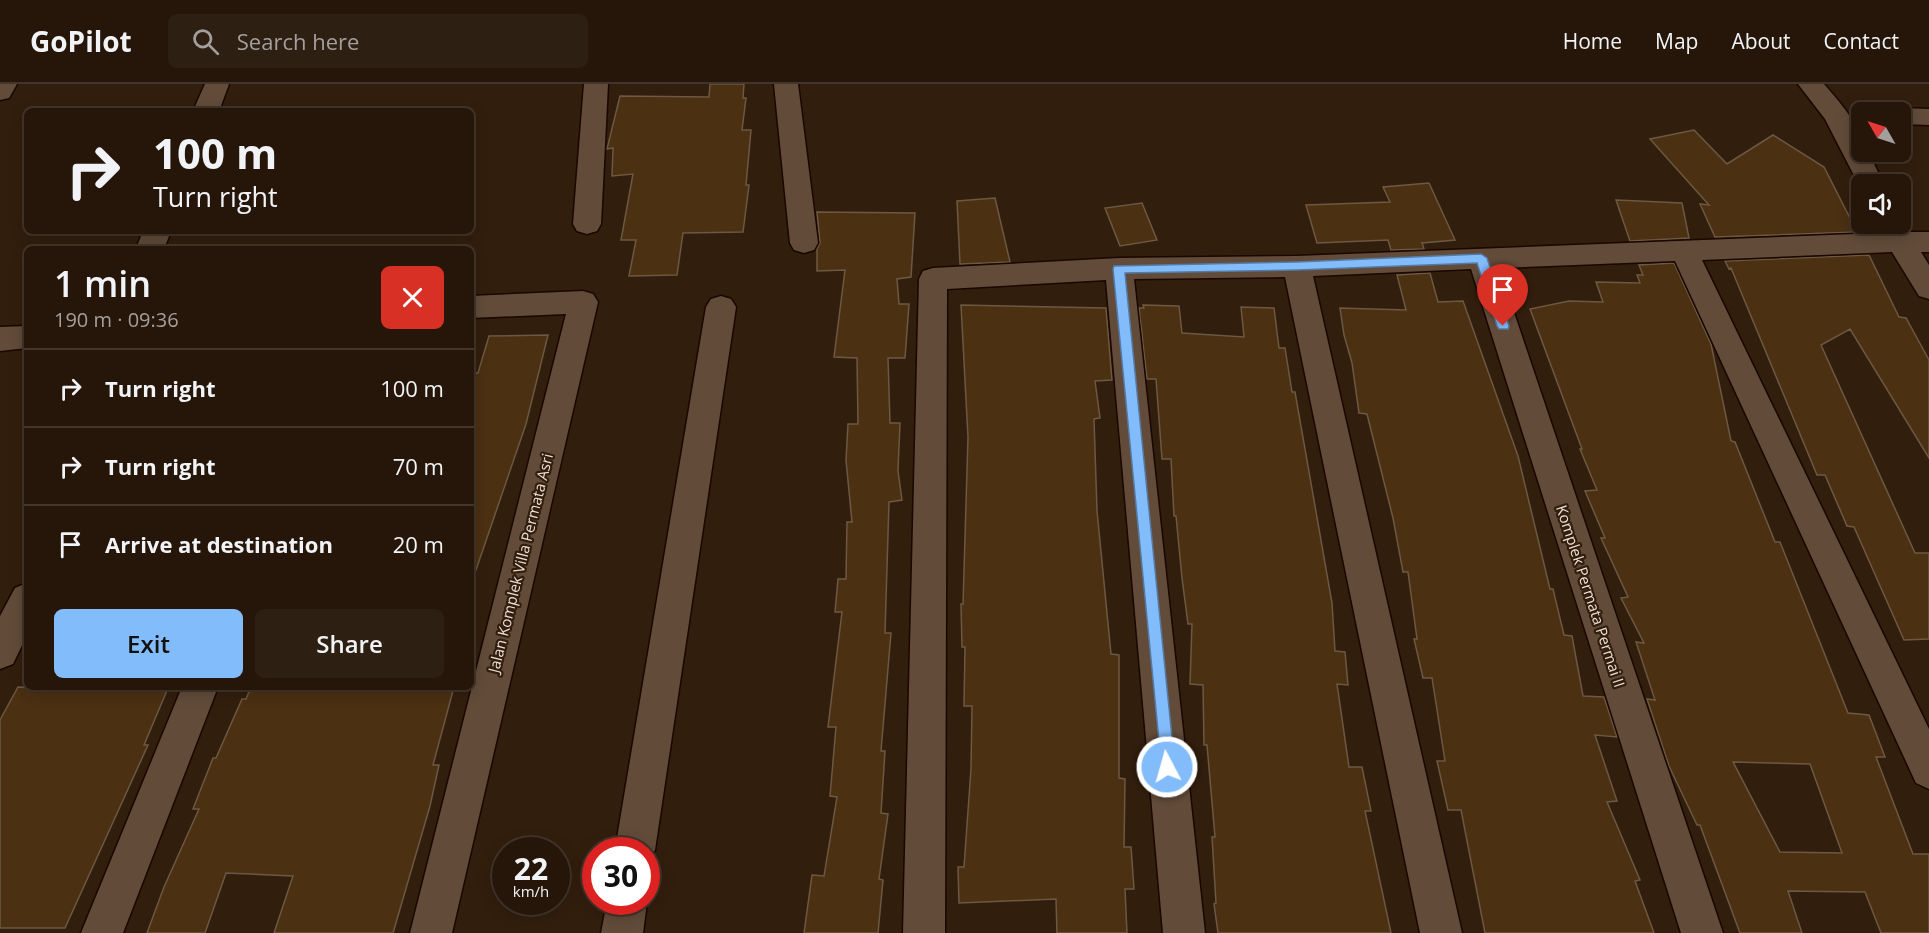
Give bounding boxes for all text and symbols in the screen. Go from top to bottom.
search box [168,14,588,68]
text: GoPilot [30,22,132,60]
icon: search [189,25,222,58]
text: Search here [237,26,359,56]
text: Home [1563,27,1622,55]
text: Map [1655,27,1698,55]
text: About [1731,27,1791,55]
text: Contact [1824,27,1899,55]
north arrow [1851,102,1911,162]
map controls [1851,102,1911,234]
text: 100 m [153,124,277,181]
icon: right [54,132,132,210]
button: sound [1851,174,1911,234]
text: Turn right [153,178,278,215]
text: 1 min [54,259,151,308]
pin [1477,264,1528,326]
button: close [381,266,444,329]
icon: arrive [1486,273,1519,306]
text: 190 m · 09:36 [54,306,179,333]
icon: right [54,372,87,405]
text: Turn right [105,373,216,403]
text: 100 m [380,373,444,403]
icon: right [54,450,87,483]
text: Turn right [105,451,216,481]
text: 70 m [393,451,444,481]
street label: Jalan Komplek Villa Permata Asri [483,451,557,677]
street label: Komplek Permata Permai II [1552,502,1630,690]
icon: arrive [54,528,87,561]
text: Arrive at destination [105,529,333,559]
text: 20 m [393,529,444,559]
button: Exit [54,609,243,678]
button: Share [255,609,444,678]
position arrow [1135,735,1199,799]
speed limit sign: 30 [582,837,660,915]
text: 22 [514,848,548,889]
text: km/h [513,881,549,901]

